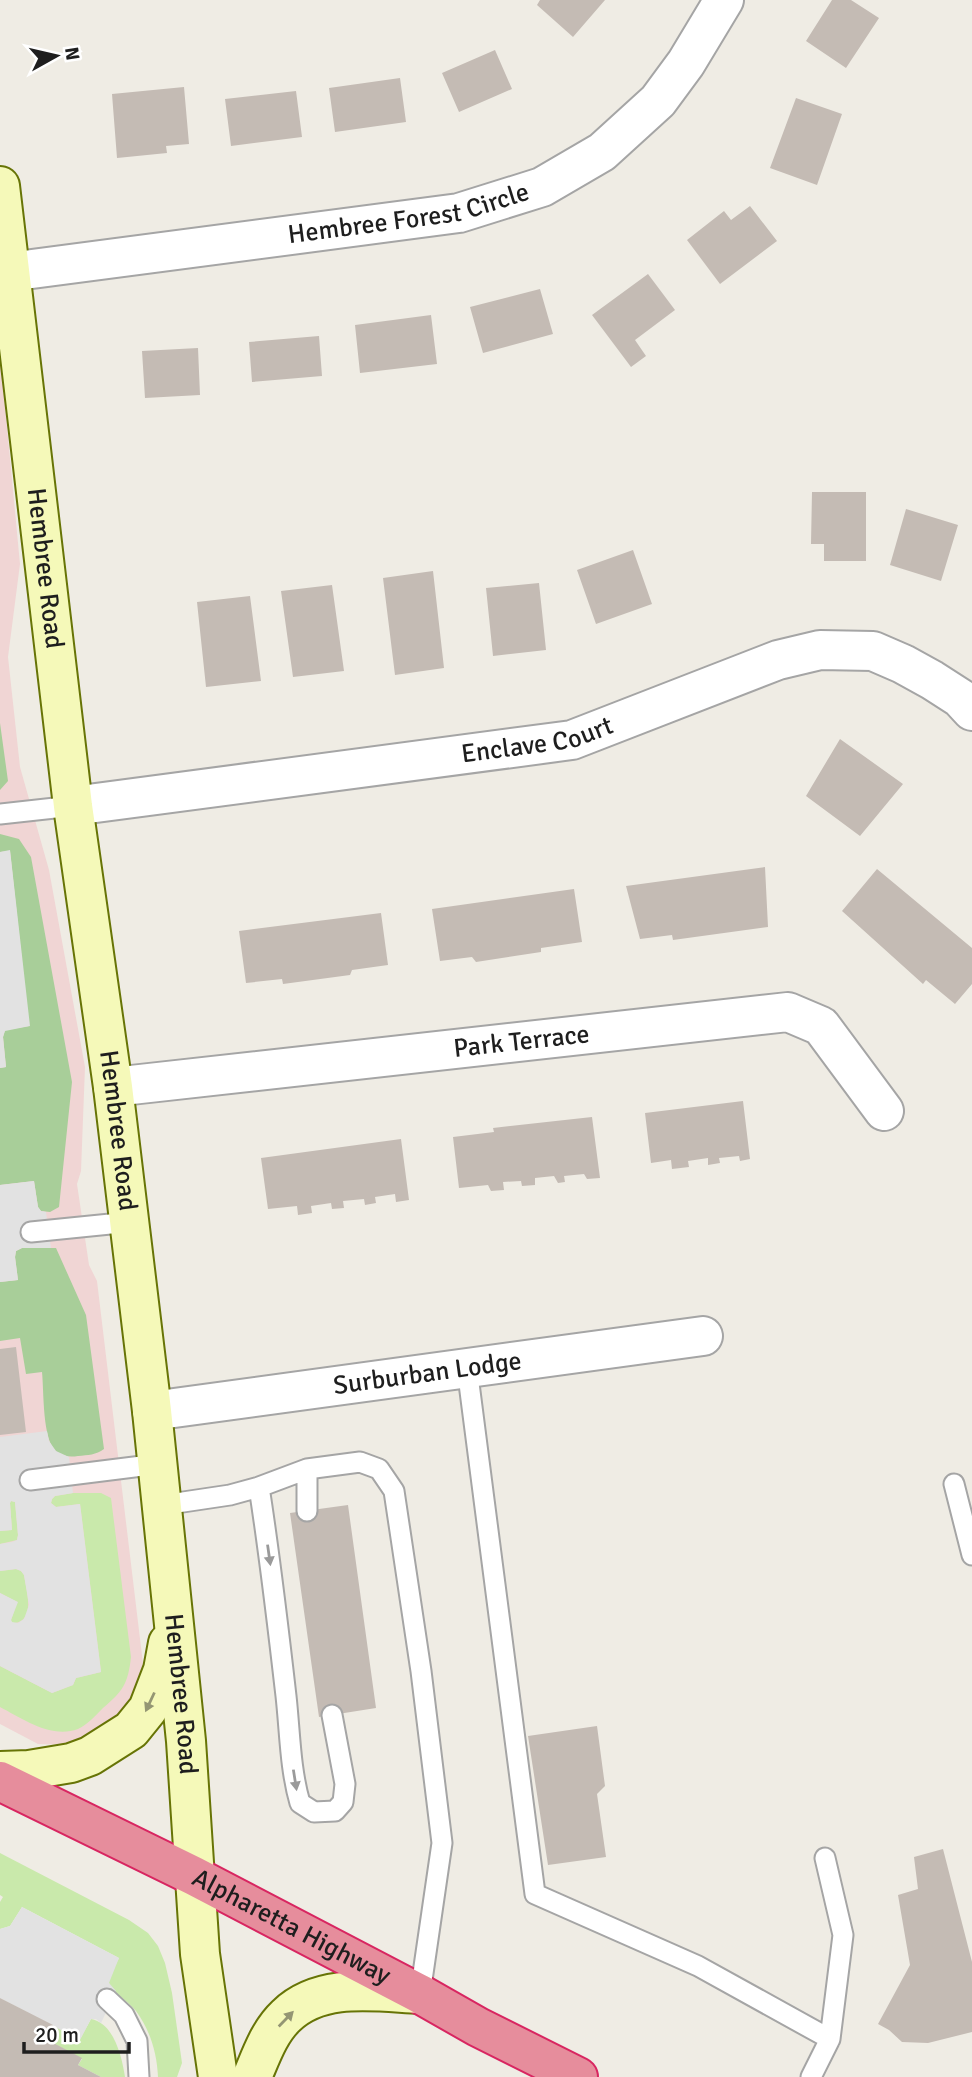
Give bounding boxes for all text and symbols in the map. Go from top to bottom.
north arrow [21,21,91,91]
text: N [59,46,85,62]
street label: Hembree Forest Circle [286,176,533,251]
street label: Hembree Road [20,486,70,650]
street label: Enclave Court [459,710,618,770]
street label: Park Terrace [452,1018,591,1065]
street label: Hembree Road [92,1048,144,1213]
street label: Surburban Lodge [331,1345,524,1402]
one-way arrow [263,1544,274,1566]
street label: Hembree Road [157,1612,204,1776]
one-way arrow [144,1692,155,1712]
one-way arrow [290,1769,301,1791]
street label: Alpharetta Highway [187,1862,396,1992]
scale bar [24,2010,130,2054]
one-way arrow [277,2011,293,2028]
text: 20 m [35,2022,79,2048]

